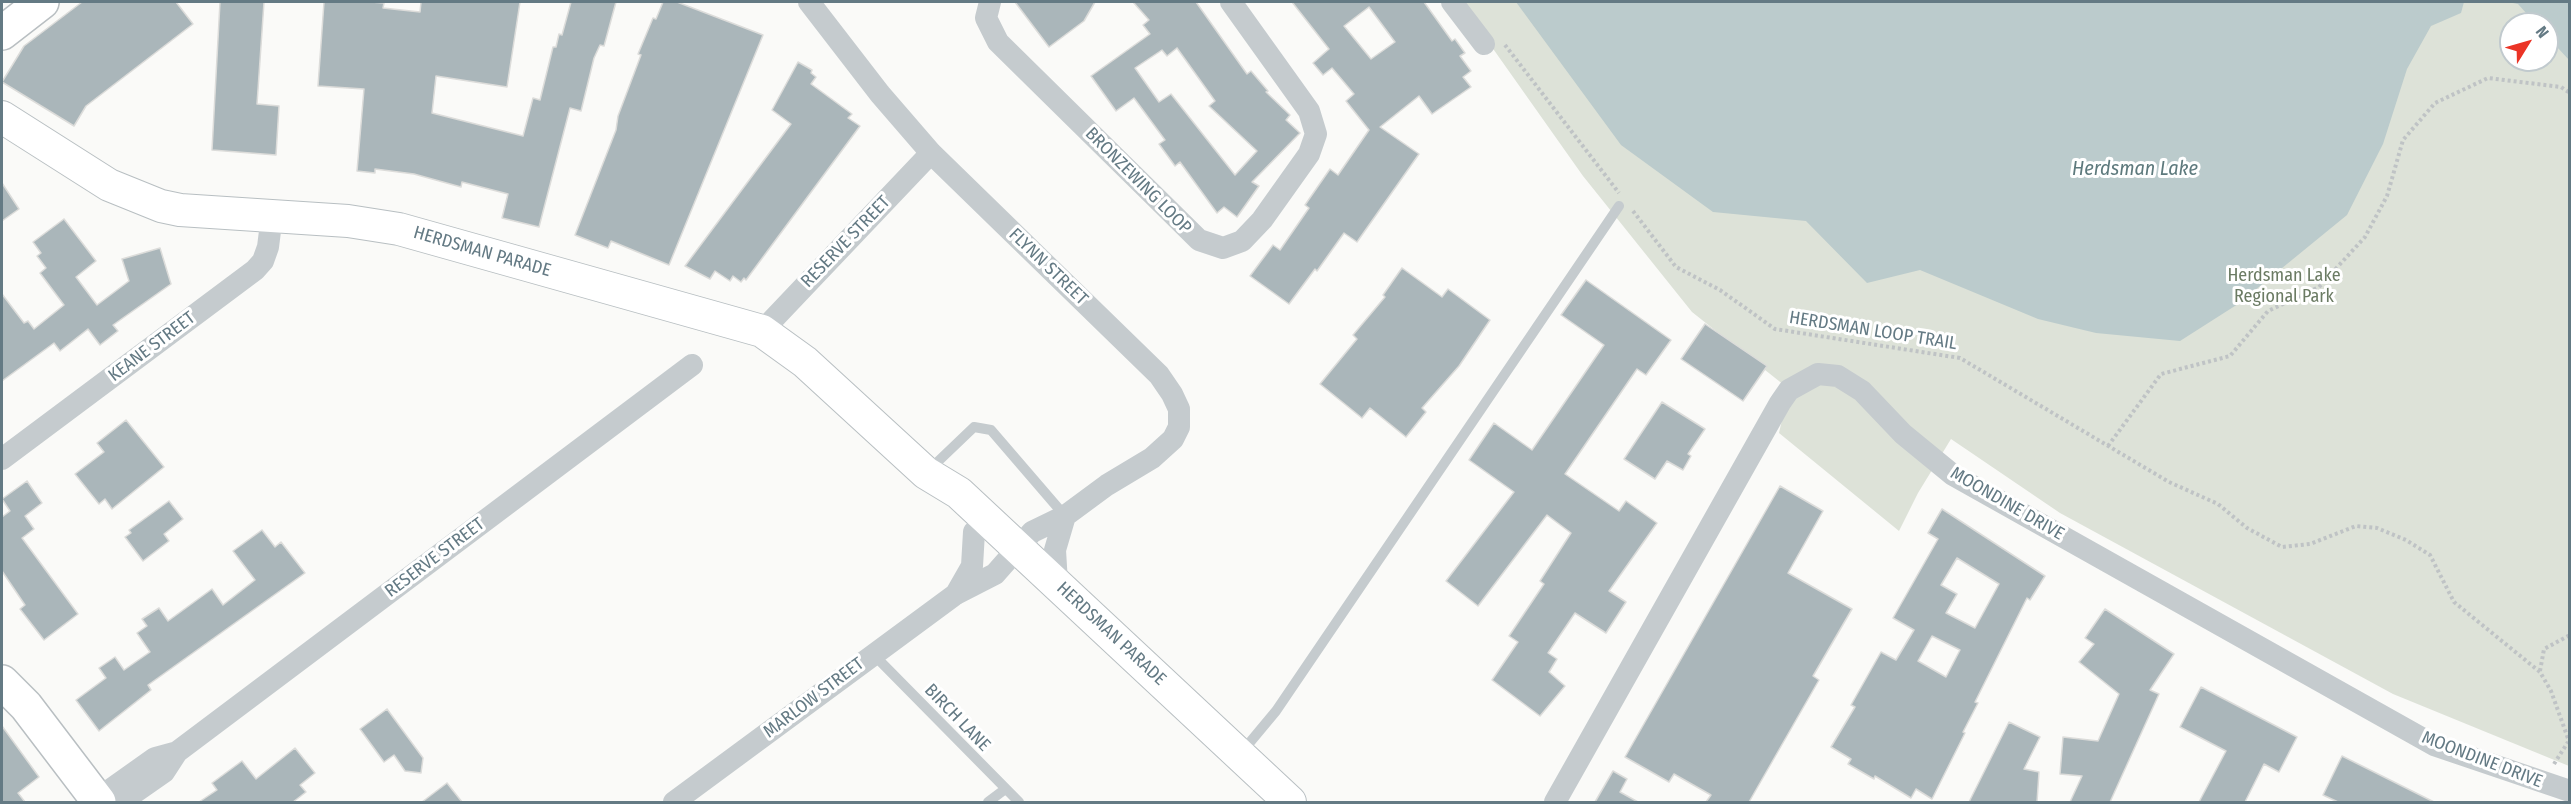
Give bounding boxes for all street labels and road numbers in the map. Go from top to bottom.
street label: BRONZEWING LOOP [1080,123,1196,239]
street label: RESERVE STREET [797,192,895,292]
street label: HERDSMAN PARADE [411,222,553,282]
street label: FLYNN STREET [1004,224,1092,310]
street label: KEANE STREET [104,307,200,387]
street label: HERDSMAN LOOP TRAIL [1788,307,1958,355]
street label: MOONDINE DRIVE [1946,463,2068,545]
street label: RESERVE STREET [381,514,489,602]
street label: HERDSMAN PARADE [1052,578,1170,690]
street label: MARLOW STREET [760,653,868,743]
street label: BIRCH LANE [920,680,994,756]
street label: MOONDINE DRIVE [2419,727,2545,793]

